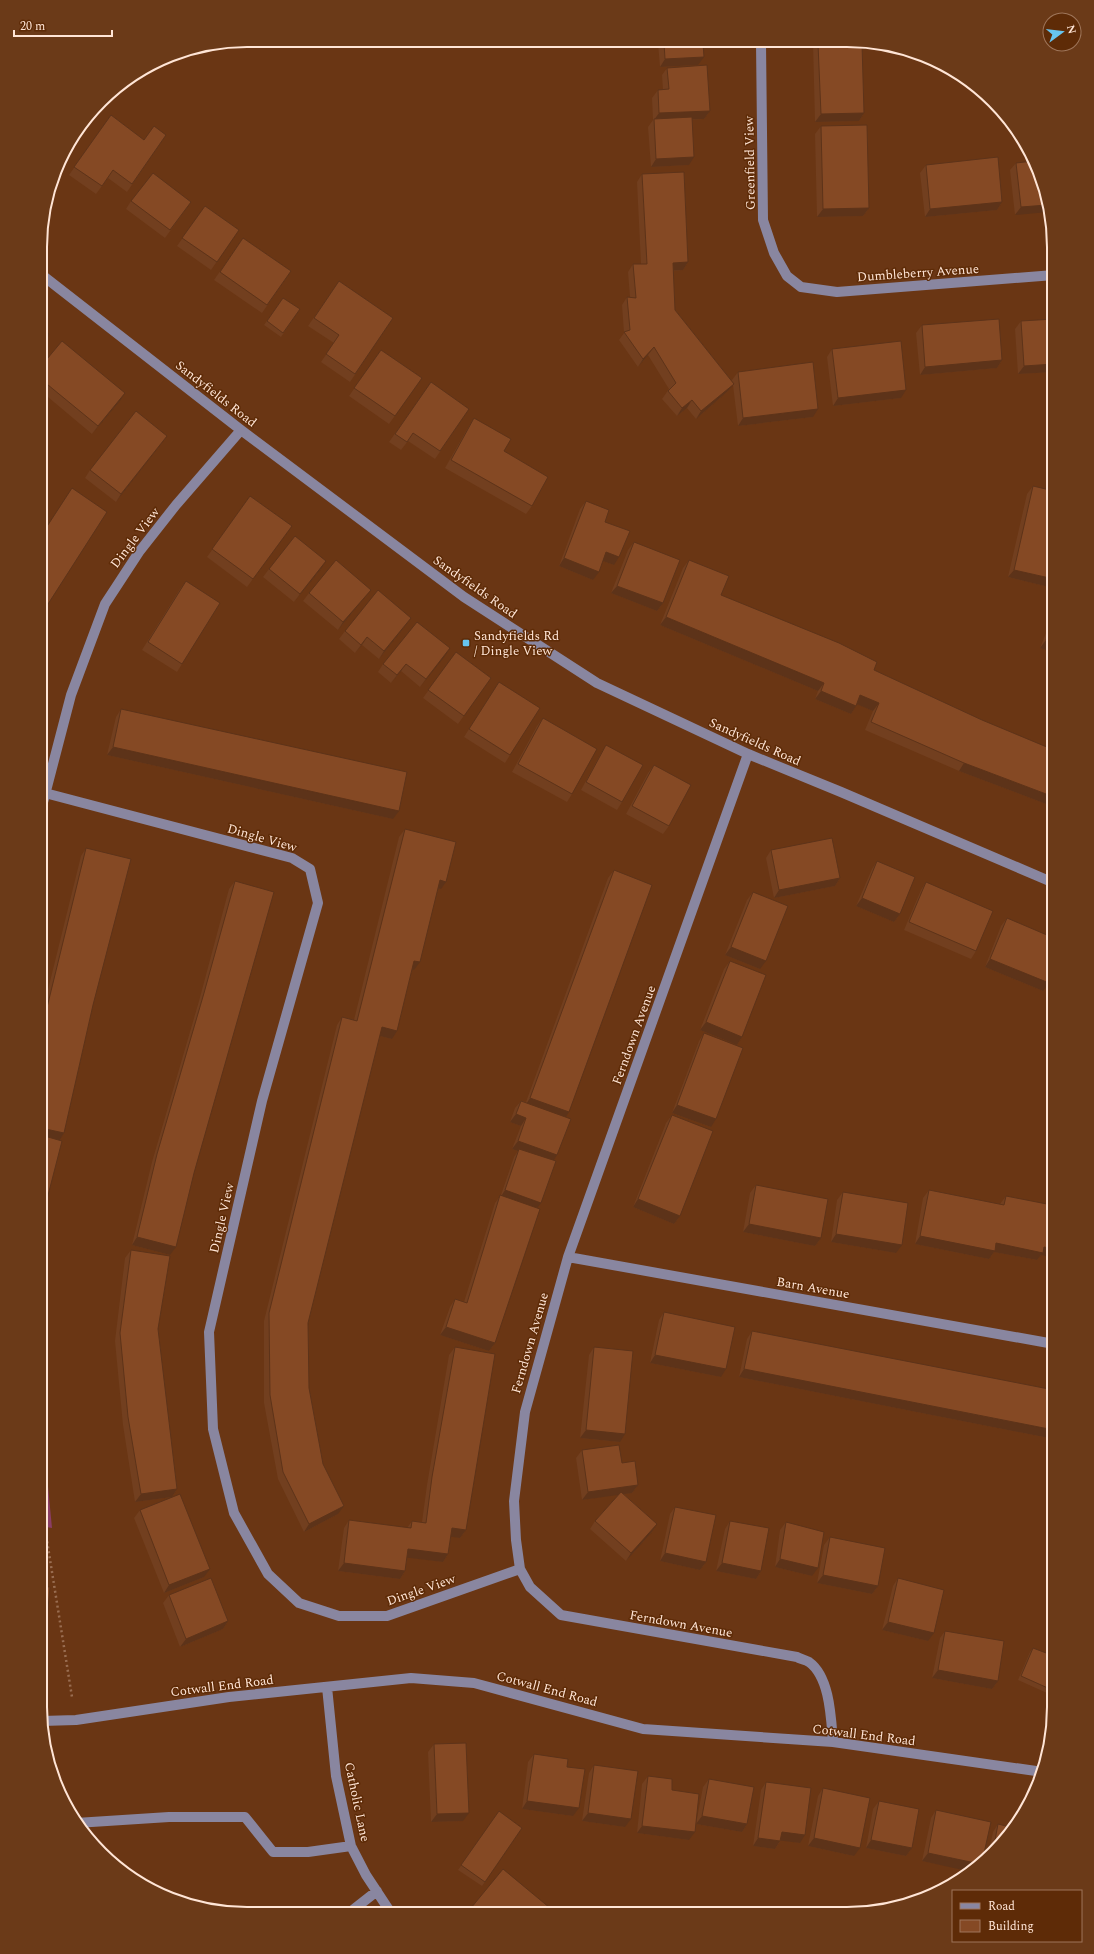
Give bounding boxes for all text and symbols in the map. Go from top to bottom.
scale bar [14,12,112,38]
north arrow [1042,12,1082,52]
text: 20 m [20,17,45,36]
text: N [1062,23,1081,36]
street label: Greenfield View [739,115,761,210]
street label: Dumbleberry Avenue [856,259,980,287]
street label: Sandyfields Road [171,356,261,432]
street label: Dingle View [105,502,165,573]
street label: Sandyfields Road [429,551,521,623]
place label: Sandyfields Rd / Dingle View [474,626,559,661]
marker: Sandyfields Rd / Dingle View [461,638,471,648]
street label: Sandyfields Road [706,713,804,771]
street label: Dingle View [225,818,300,858]
street label: Ferndown Avenue [607,983,661,1087]
street label: Dingle View [204,1180,240,1255]
street label: Barn Avenue [775,1272,851,1304]
street label: Ferndown Avenue [506,1290,554,1396]
street label: Dingle View [384,1568,459,1611]
street label: Ferndown Avenue [628,1605,734,1643]
street label: Cotwall End Road [494,1666,600,1712]
street label: Cotwall End Road [169,1670,275,1702]
street label: Cotwall End Road [811,1719,917,1751]
street label: Catholic Lane [339,1760,375,1844]
legend [952,1890,1082,1942]
text: Road [988,1897,1015,1916]
text: Building [988,1917,1034,1936]

